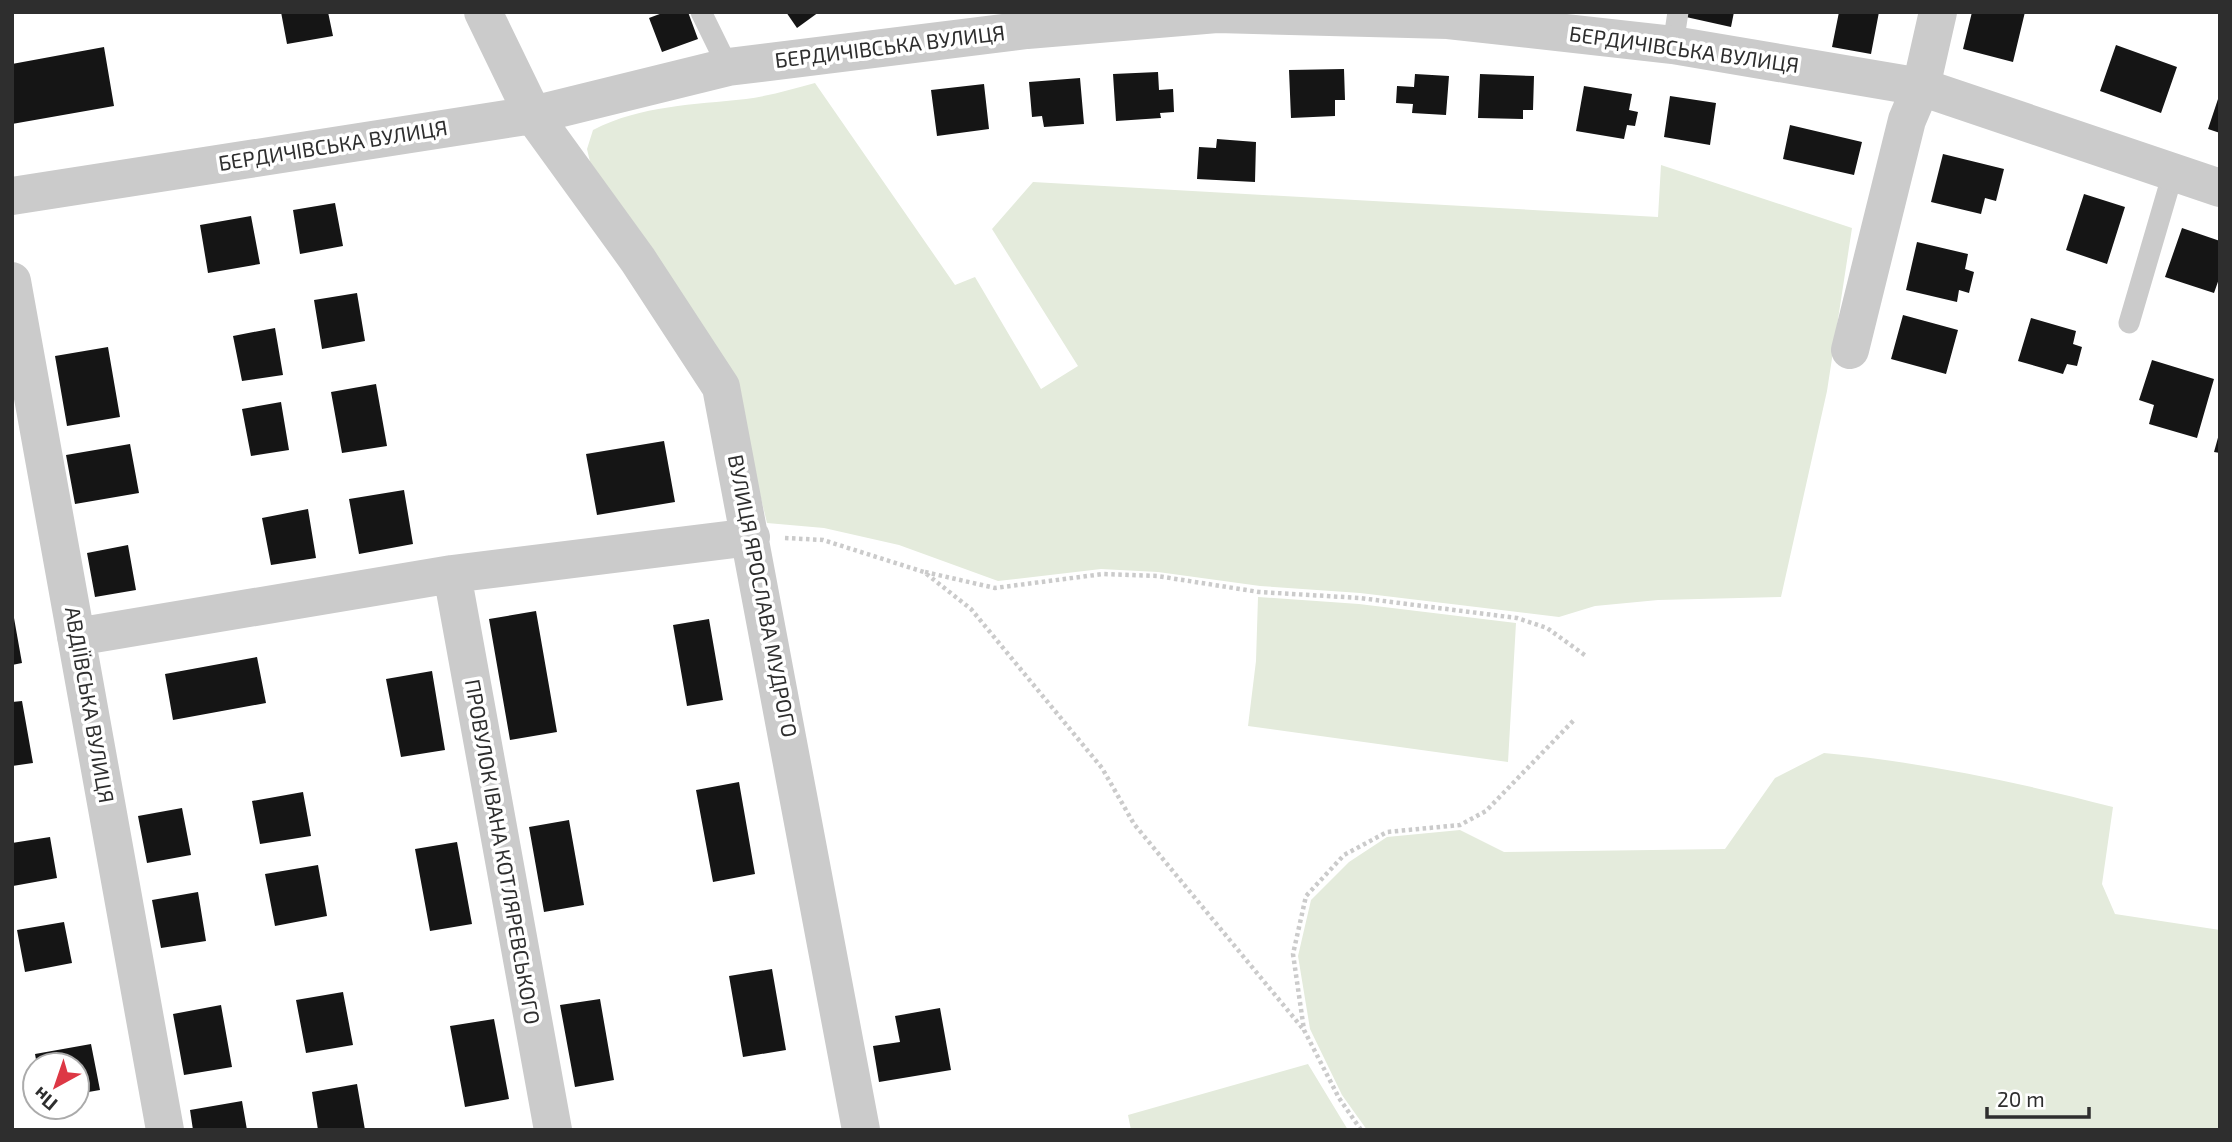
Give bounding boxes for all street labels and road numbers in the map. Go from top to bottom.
street label: БЕРДИЧІВСЬКА ВУЛИЦЯ [773,19,1006,72]
street label: БЕРДИЧІВСЬКА ВУЛИЦЯ [1568,20,1801,77]
street label: БЕРДИЧІВСЬКА ВУЛИЦЯ [216,114,449,175]
street label: ВУЛИЦЯ ЯРОСЛАВА МУДРОГО [724,452,803,739]
street label: АВДІЇВСЬКА ВУЛИЦЯ [61,605,120,805]
street label: ПРОВУЛОК ІВАНА КОТЛЯРЕВСЬКОГО [461,677,546,1026]

